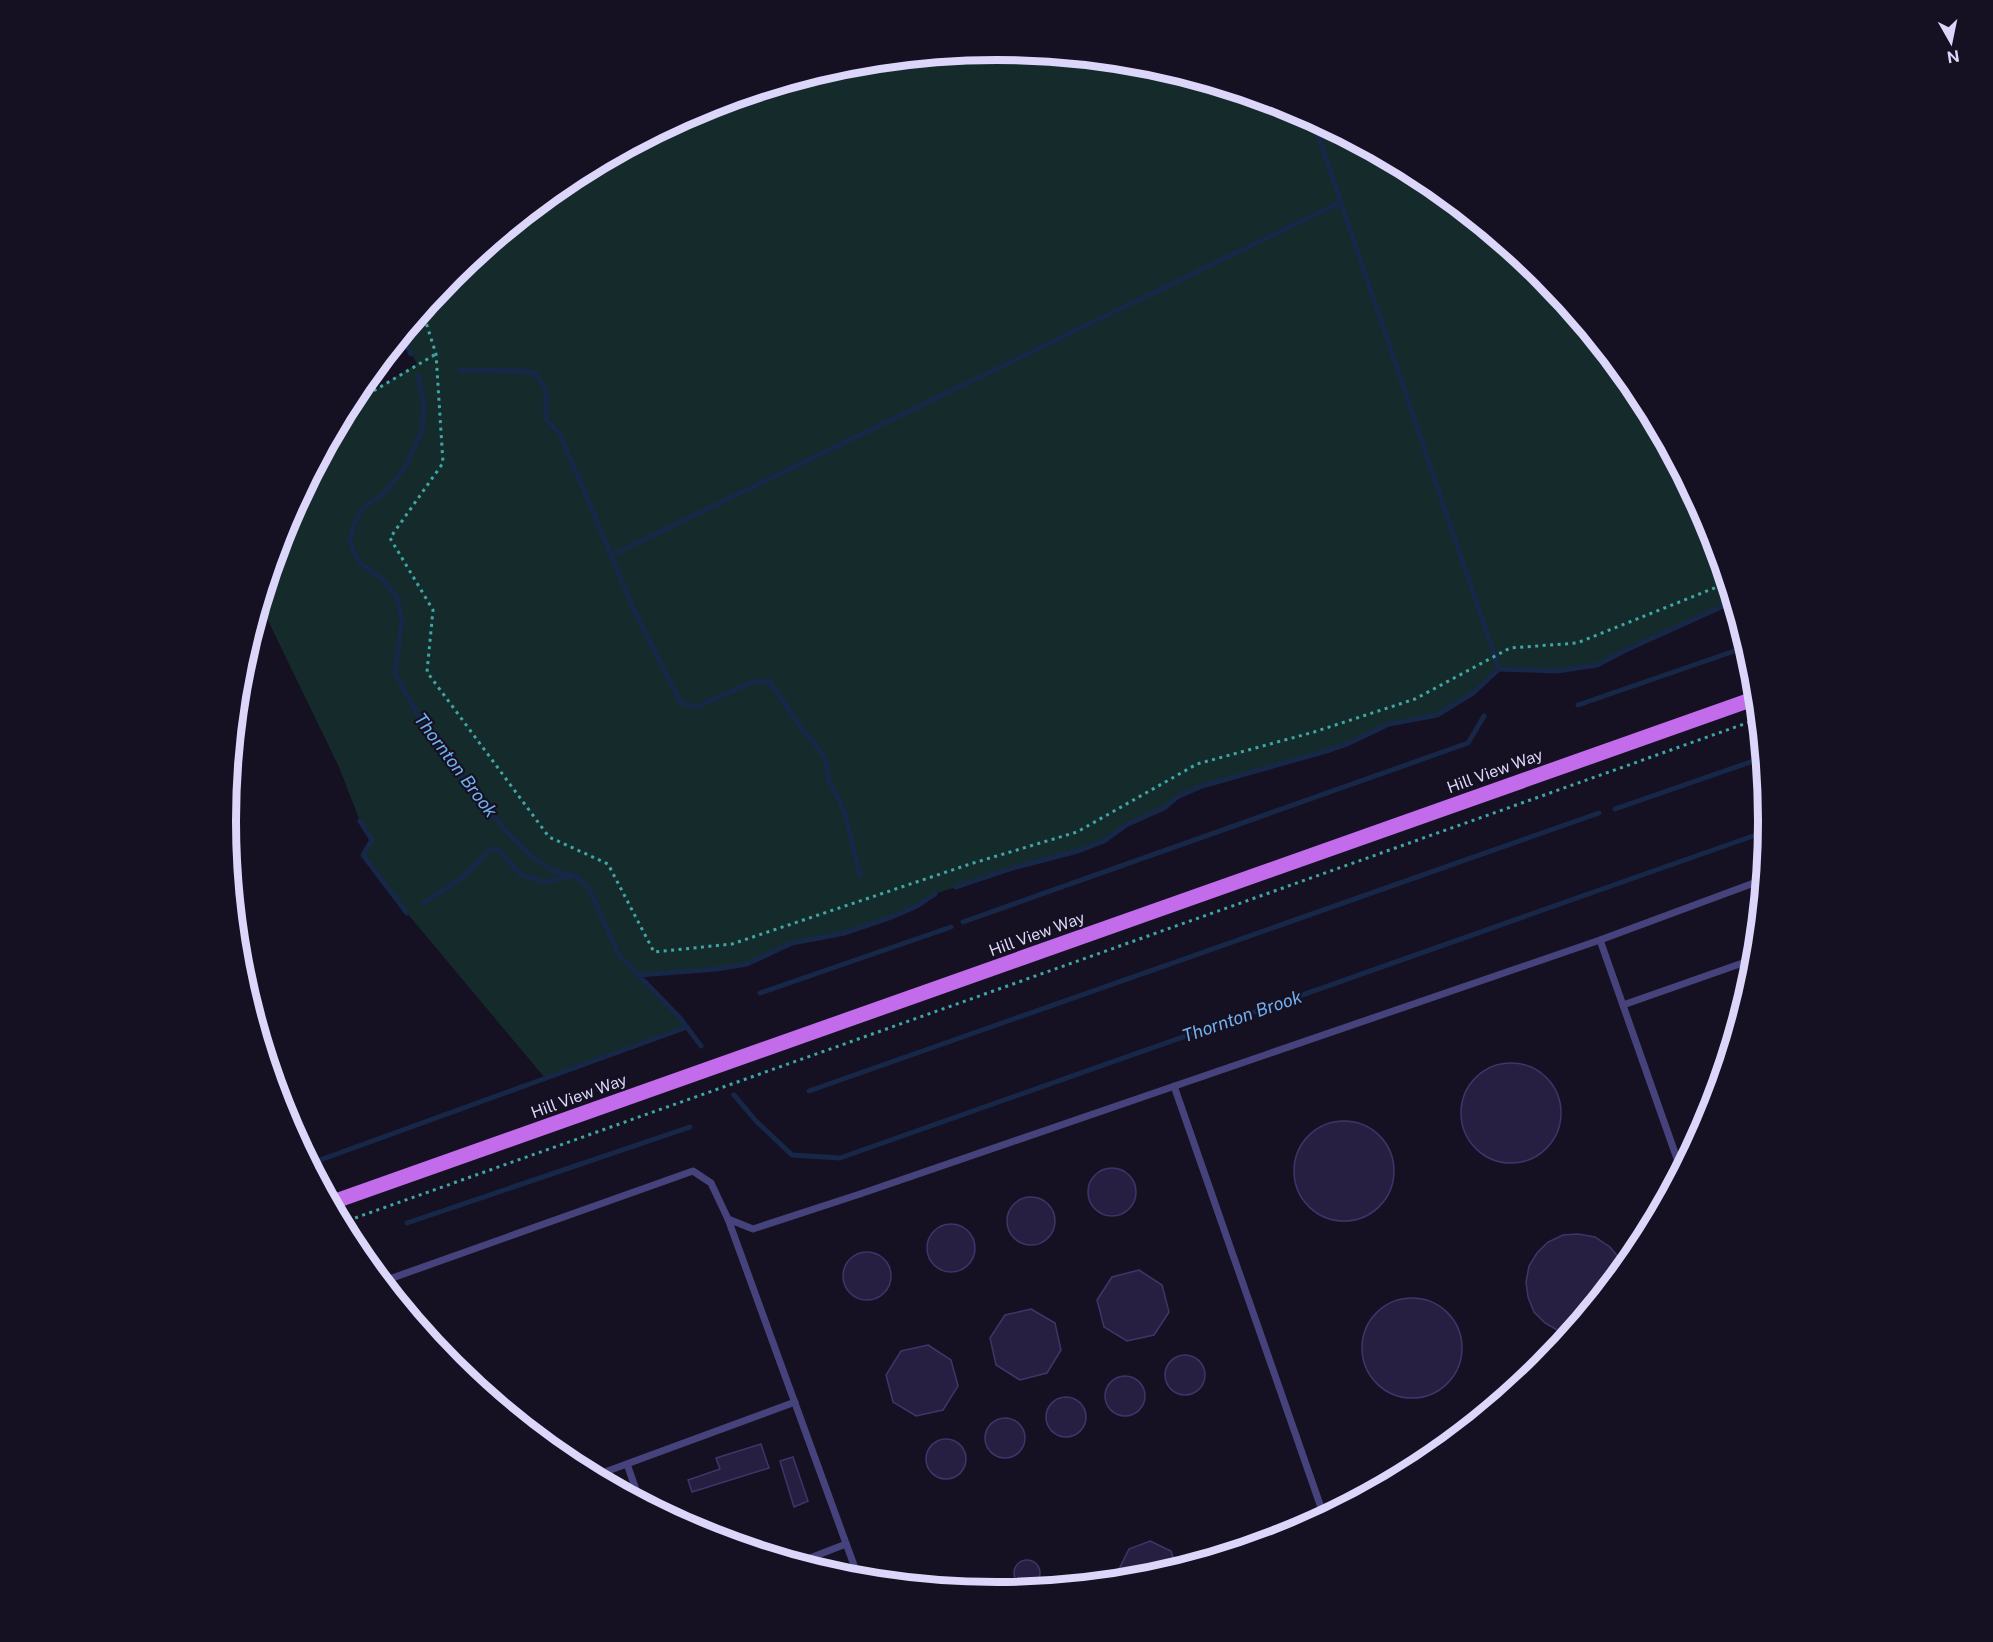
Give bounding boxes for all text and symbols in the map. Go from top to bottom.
north arrow [1921,12,1981,72]
text: N [1946,46,1961,67]
water label: Thornton Brook [410,709,502,821]
street label: Hill View Way [1444,745,1546,797]
street label: Hill View Way [986,908,1088,960]
water label: Thornton Brook [1180,986,1305,1046]
street label: Hill View Way [528,1070,630,1122]

